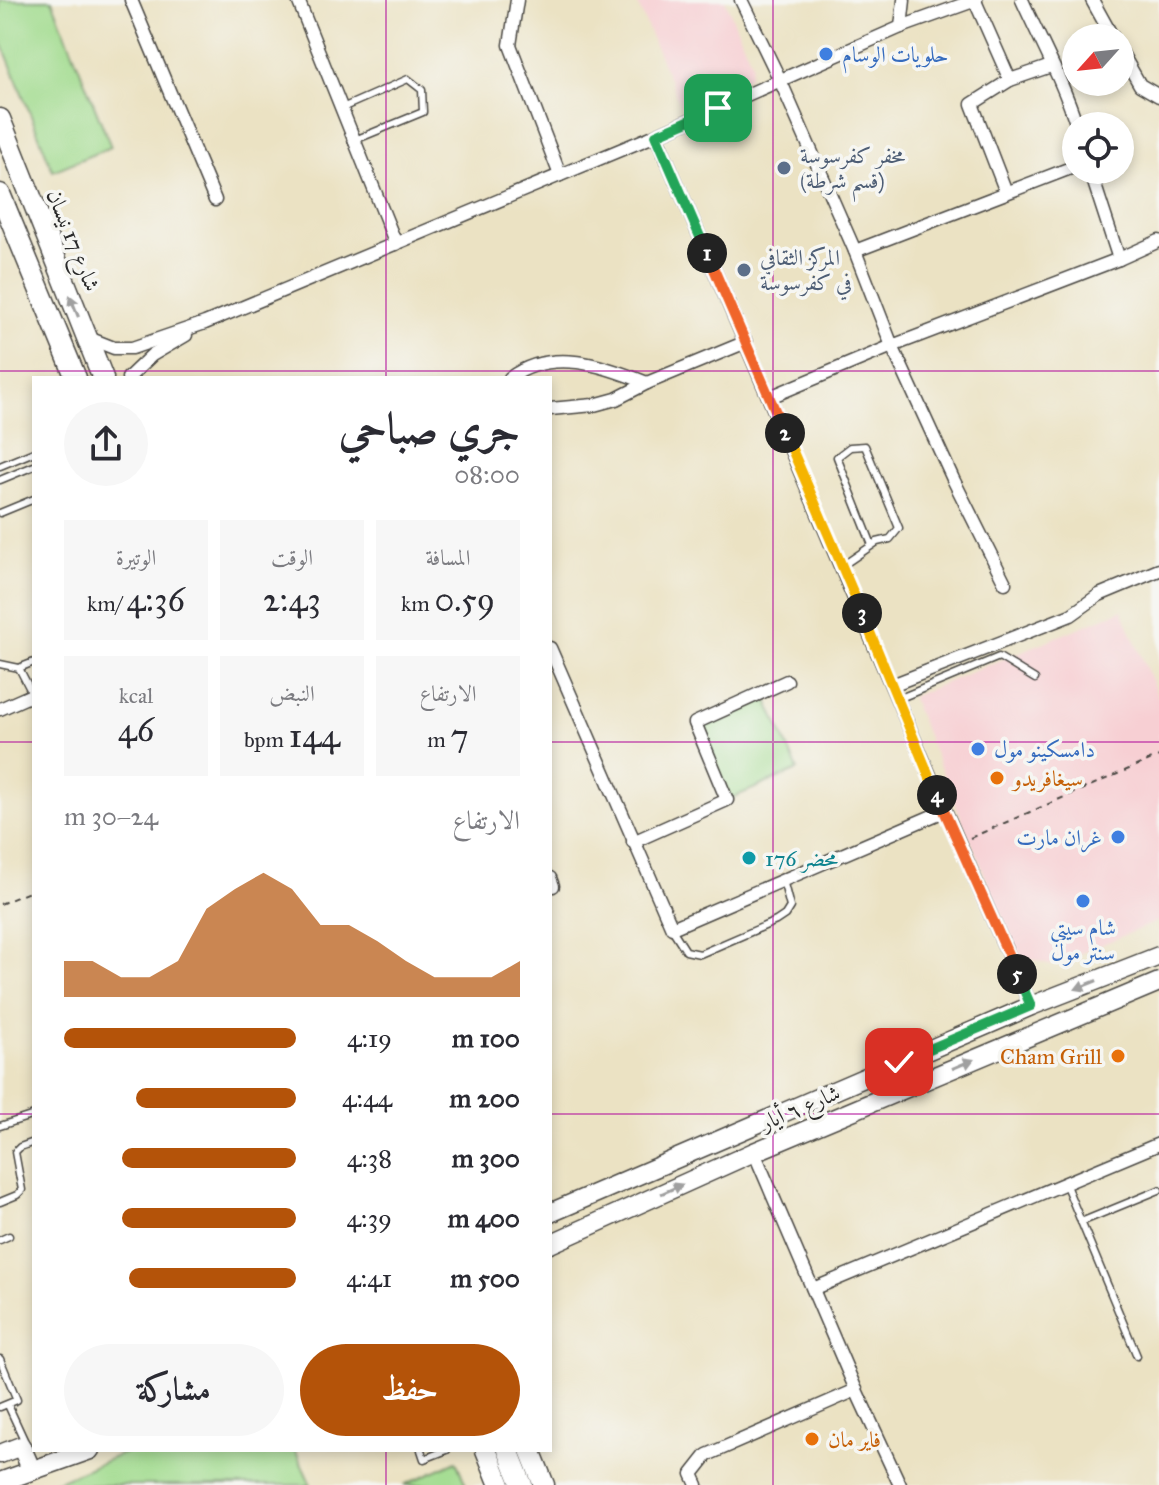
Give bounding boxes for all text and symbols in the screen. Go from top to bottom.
north arrow [1062,24,1134,96]
map controls [1062,24,1134,184]
place label: حلويات الوسام [842,41,949,74]
marker: حلويات الوسام [817,45,835,63]
pin [684,74,752,142]
icon: arrive [696,86,740,130]
button: locate [1062,112,1134,184]
place label: مخفر كفرسوسة (قسم شرطة) [800,142,906,202]
marker: مخفر كفرسوسة (قسم شرطة) [775,159,793,177]
street label: شارع 17 نيسان [36,185,106,297]
pin: 1 [687,233,727,273]
text: 1 [703,239,711,266]
place label: المركز الثقافي في كفرسوسة [760,244,852,301]
marker: المركز الثقافي في كفرسوسة [735,261,753,279]
one-way arrow [67,294,80,318]
text: جري صباحي [339,401,520,455]
button: share [64,402,148,486]
pin: 2 [765,413,805,453]
text: 2 [780,419,790,446]
text: 08:00 [454,458,520,490]
text: الوتيرة [116,544,156,571]
text: الوقت [271,544,313,571]
text: المسافة [426,544,470,571]
text: 4:36 [126,579,185,620]
text: 2:43 [263,579,321,620]
text: 0.59 [435,579,495,620]
text: /km [87,590,126,617]
text: km [401,590,435,617]
pin: 3 [842,593,882,633]
text: 3 [858,599,866,626]
text: النبض [269,680,315,707]
text: الارتفاع [419,680,477,707]
text: kcal [119,682,153,709]
text: 46 [118,709,154,750]
text: 144 [289,715,340,756]
text: 7 [451,715,469,756]
text: bpm [244,726,289,753]
text: m [427,726,451,753]
place label: دامسكينو مول [994,736,1095,763]
marker: دامسكينو مول [969,740,987,758]
place label: سيغافريدو [1011,765,1083,793]
marker: سيغافريدو [988,769,1006,787]
pin: 4 [917,775,957,815]
text: 4 [931,781,943,808]
text: 24–30 m [64,800,158,832]
text: الارتفاع [453,804,520,836]
place label: غران مارت [1016,824,1102,853]
marker: غران مارت [1109,828,1127,846]
place label: محضر 176 [765,845,839,873]
marker: محضر 176 [740,849,758,867]
marker: شام سيتي سنتر مول [1074,892,1092,910]
place label: شام سيتي سنتر مول [1050,914,1116,966]
pin: 5 [997,954,1037,994]
text: 5 [1012,960,1022,987]
one-way arrow [1074,978,1098,991]
text: 4:19 [347,1022,392,1054]
text: 100 m [452,1022,520,1054]
pin [865,1028,933,1096]
icon: check [877,1040,921,1084]
place label: Cham Grill [1000,1043,1102,1070]
marker: Cham Grill [1109,1047,1127,1065]
one-way arrow [951,1058,975,1071]
street label: شارع ٦ أيار [754,1077,846,1142]
text: 4:44 [342,1082,392,1114]
text: 200 m [449,1082,520,1114]
text: 4:38 [347,1142,392,1174]
text: 300 m [452,1142,520,1174]
one-way arrow [660,1182,684,1196]
text: 4:39 [347,1202,392,1234]
text: 400 m [448,1202,520,1234]
text: 4:41 [346,1262,392,1294]
text: 500 m [450,1262,520,1294]
button: مشاركة [64,1344,284,1436]
button: حفظ [300,1344,520,1436]
place label: فاير مان [828,1426,881,1453]
marker: فاير مان [803,1430,821,1448]

